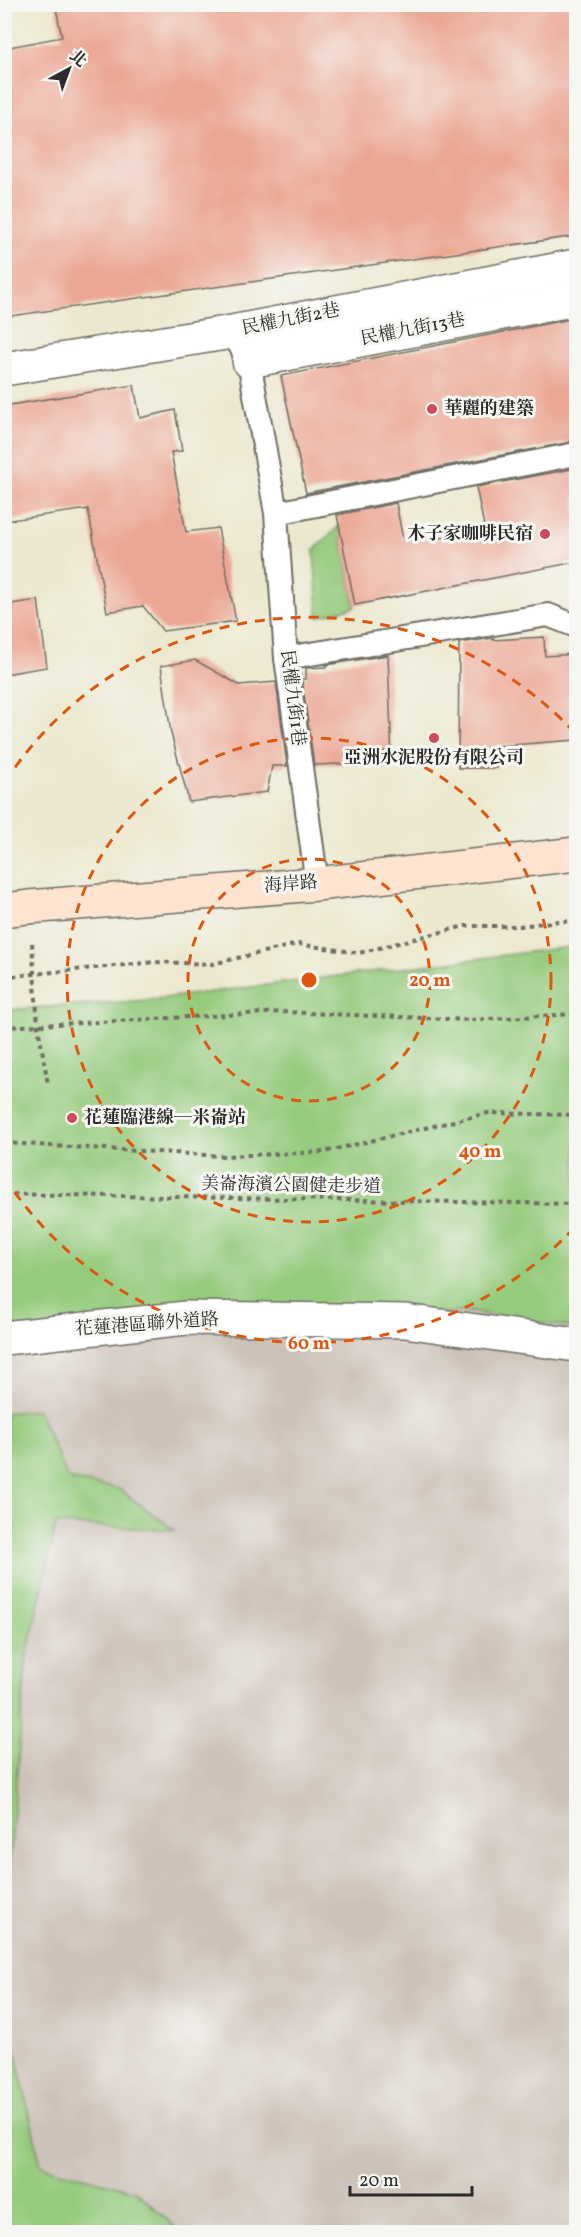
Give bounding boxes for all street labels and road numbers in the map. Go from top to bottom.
street label: 民權九街2巷 [240,298,342,342]
street label: 民權九街13巷 [358,308,468,352]
street label: 民權九街1巷 [274,648,310,748]
street label: 海岸路 [263,870,319,900]
street label: 美崙海濱公園健走步道 [201,1172,381,1200]
street label: 花蓮港區聯外道路 [74,1308,220,1342]

